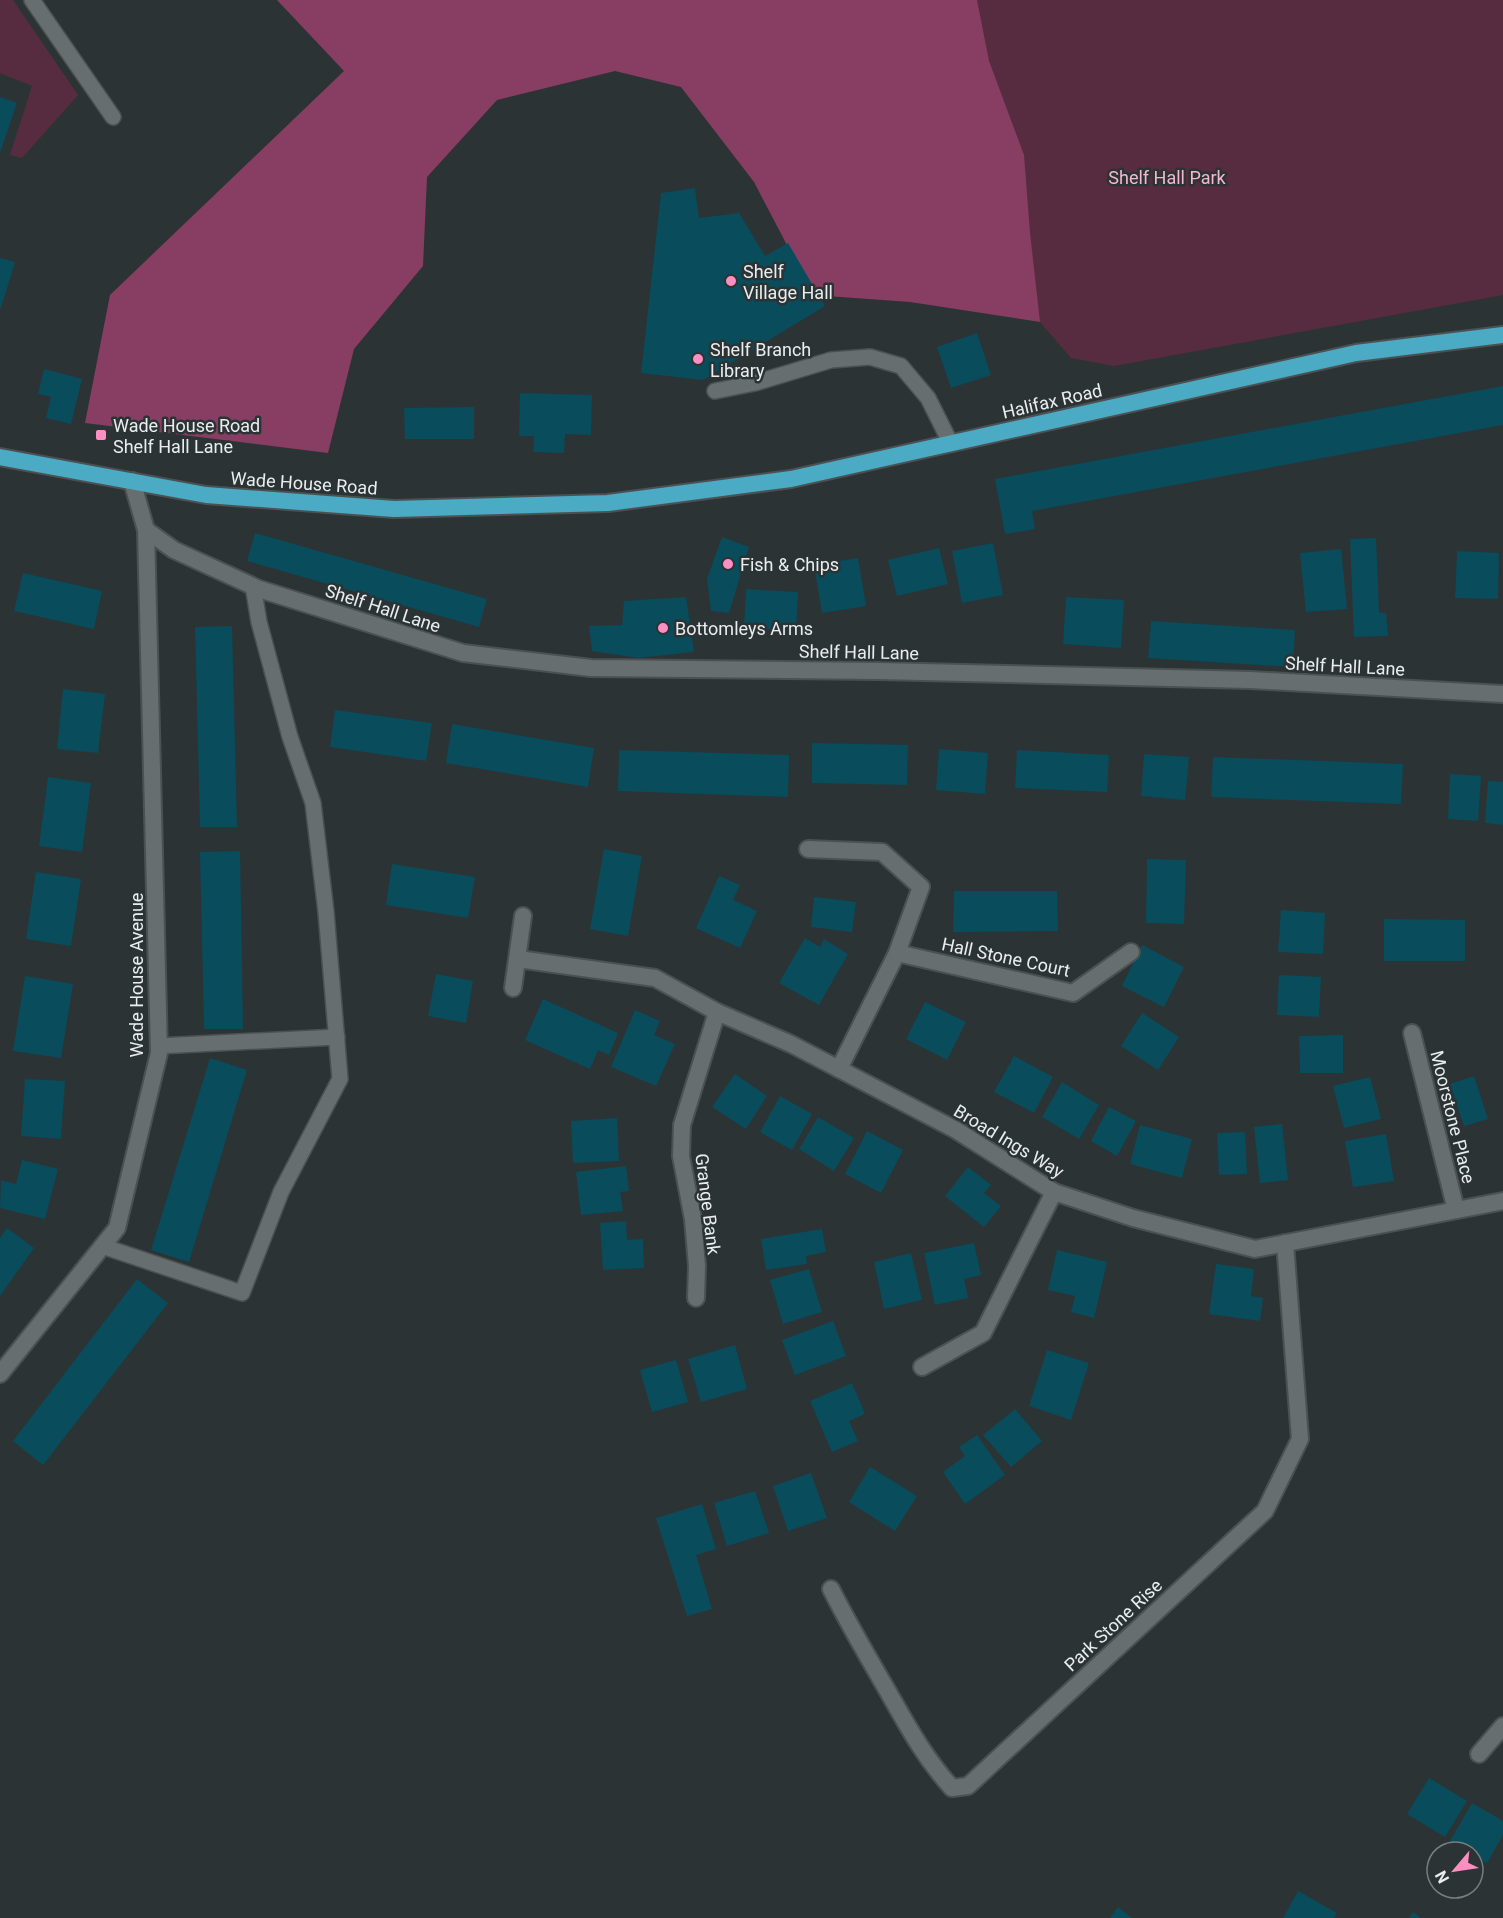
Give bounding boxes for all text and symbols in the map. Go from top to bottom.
park label: Shelf Hall Park [1108,167,1227,188]
place label: Shelf Village Hall [743,261,833,303]
marker: Shelf Village Hall [724,274,738,288]
place label: Shelf Branch Library [710,339,811,381]
marker: Shelf Branch Library [691,352,705,366]
street label: Halifax Road [1000,379,1104,423]
place label: Wade House Road Shelf Hall Lane [113,415,260,457]
marker: Wade House Road Shelf Hall Lane [94,428,108,442]
street label: Wade House Road [230,467,378,499]
place label: Fish & Chips [740,554,839,575]
marker: Fish & Chips [721,557,735,571]
street label: Shelf Hall Lane [323,579,443,637]
place label: Bottomleys Arms [675,618,813,639]
marker: Bottomleys Arms [656,621,670,635]
street label: Shelf Hall Lane [799,640,919,664]
street label: Shelf Hall Lane [1284,652,1406,680]
street label: Wade House Avenue [126,893,147,1057]
street label: Hall Stone Court [940,933,1072,981]
street label: Moorstone Place [1426,1048,1480,1186]
street label: Broad Ings Way [950,1100,1068,1182]
street label: Grange Bank [691,1152,725,1257]
street label: Park Stone Rise [1060,1574,1166,1676]
north arrow [1425,1840,1485,1900]
text: N [1431,1867,1453,1887]

